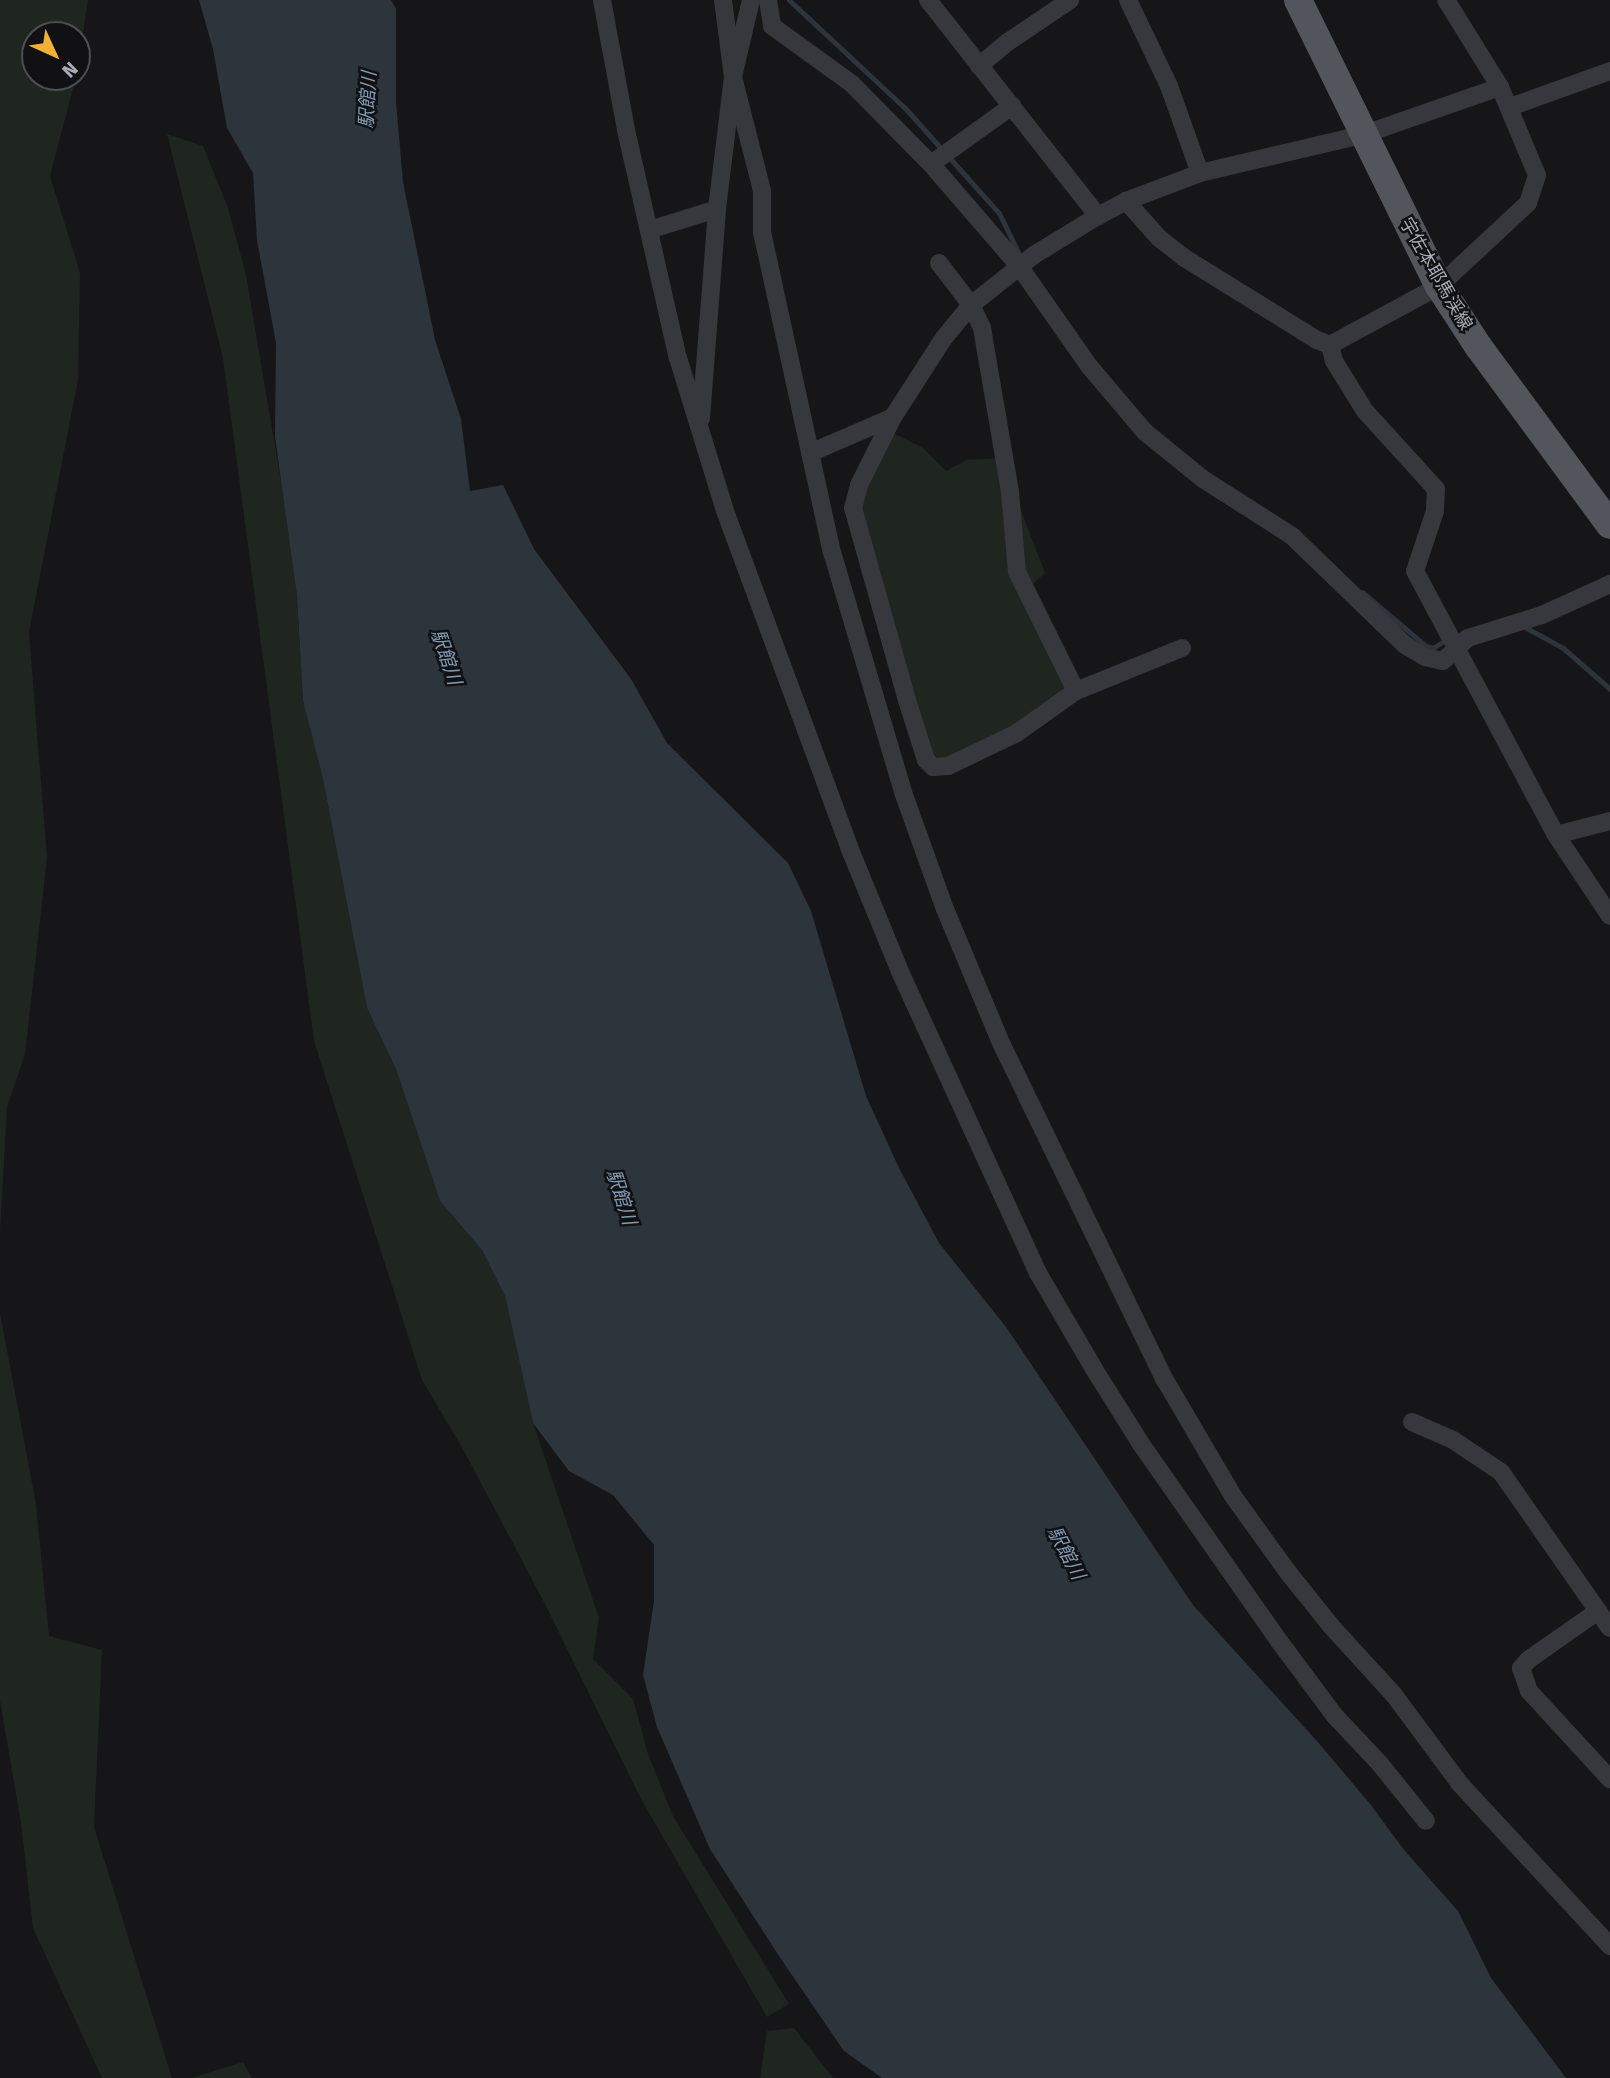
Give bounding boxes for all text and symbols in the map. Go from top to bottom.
north arrow [21,21,91,91]
text: N [57,57,82,82]
water label: 駅館川 [355,71,381,129]
street label: 宇佐本耶馬渓線 [1395,214,1477,334]
water label: 駅館川 [426,626,466,688]
water label: 駅館川 [601,1166,641,1228]
water label: 駅館川 [1043,1522,1089,1584]

